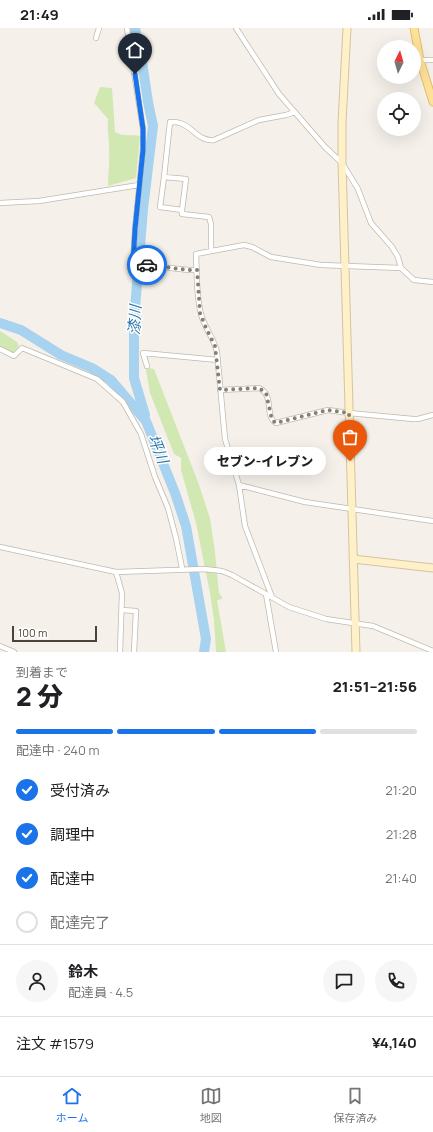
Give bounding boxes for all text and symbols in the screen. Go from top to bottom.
text: 21:49 [20,4,59,25]
pin [118,33,152,74]
icon: home [124,39,146,61]
north arrow [377,40,421,84]
map controls [377,40,421,136]
button: locate [377,92,421,136]
courier [127,245,167,285]
icon: car [136,254,158,276]
water label: 漆川 [123,302,146,336]
pin [333,420,367,461]
icon: bag [339,426,361,448]
water label: 坪川 [143,431,175,469]
callout: セブン-イレブン [204,447,326,475]
text: セブン-イレブン [217,452,313,470]
scale bar [12,624,97,643]
text: 100 m [18,625,47,640]
text: 到着まで [16,663,68,681]
text: 21:51–21:56 [333,676,417,697]
text: 2 分 [16,678,63,714]
text: 配達中 · 240 m [16,741,100,759]
icon: check [16,779,38,801]
text: 受付済み [50,780,110,801]
text: 21:20 [385,781,417,799]
icon: check [16,823,38,845]
text: 調理中 [50,824,95,845]
text: 21:28 [386,825,417,843]
icon: check [16,867,38,889]
text: 配達中 [50,868,95,889]
text: 21:40 [385,869,417,887]
text: 配達完了 [50,912,110,933]
button: person [16,960,58,1002]
button: chat [323,960,365,1002]
button: phone [375,960,417,1002]
text: 鈴木 [68,961,98,982]
text: 配達員 · 4.5 [68,983,133,1001]
text: ¥4,140 [372,1032,417,1053]
text: 注文 #1579 [16,1033,94,1054]
tab: ホーム [56,1085,88,1125]
tab: 地図 [200,1085,222,1125]
tab: 保存済み [333,1085,377,1125]

